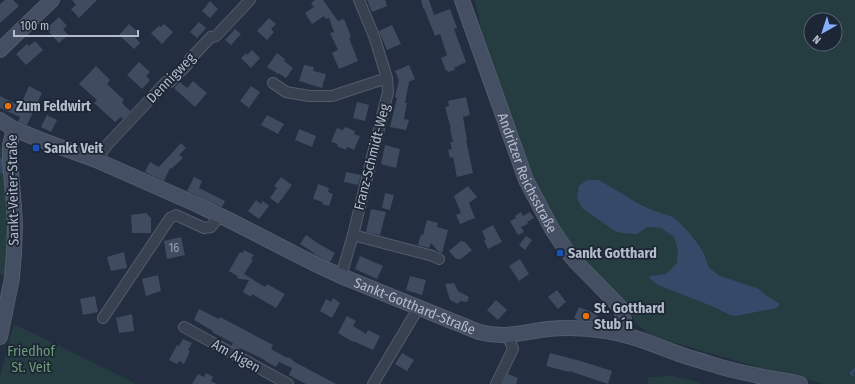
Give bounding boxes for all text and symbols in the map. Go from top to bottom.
scale bar [14,12,138,38]
north arrow [803,12,843,52]
text: 100 m [20,19,49,33]
text: N [810,32,824,47]
street label: Dennigweg [143,49,199,106]
place label: Zum Feldwirt [16,98,92,115]
marker: Zum Feldwirt [3,101,13,111]
street label: Franz-Schmidt-Weg [351,102,394,212]
street label: Andritzer Reichsstraße [494,111,561,236]
street label: Sankt-Veiter-Straße [4,134,22,246]
place label: Sankt Veit [44,140,104,157]
marker: Sankt Veit [31,143,41,153]
house number: 16 [169,241,179,255]
place label: Sankt Gotthard [568,245,657,262]
marker: Sankt Gotthard [555,248,565,258]
street label: Sankt-Gotthard-Straße [351,274,478,338]
place label: St. Gotthard Stub´n [594,300,665,333]
marker: St. Gotthard Stub´n [581,311,591,321]
street label: Am Aigen [209,336,263,376]
park label: Friedhof St. Veit [7,343,56,376]

